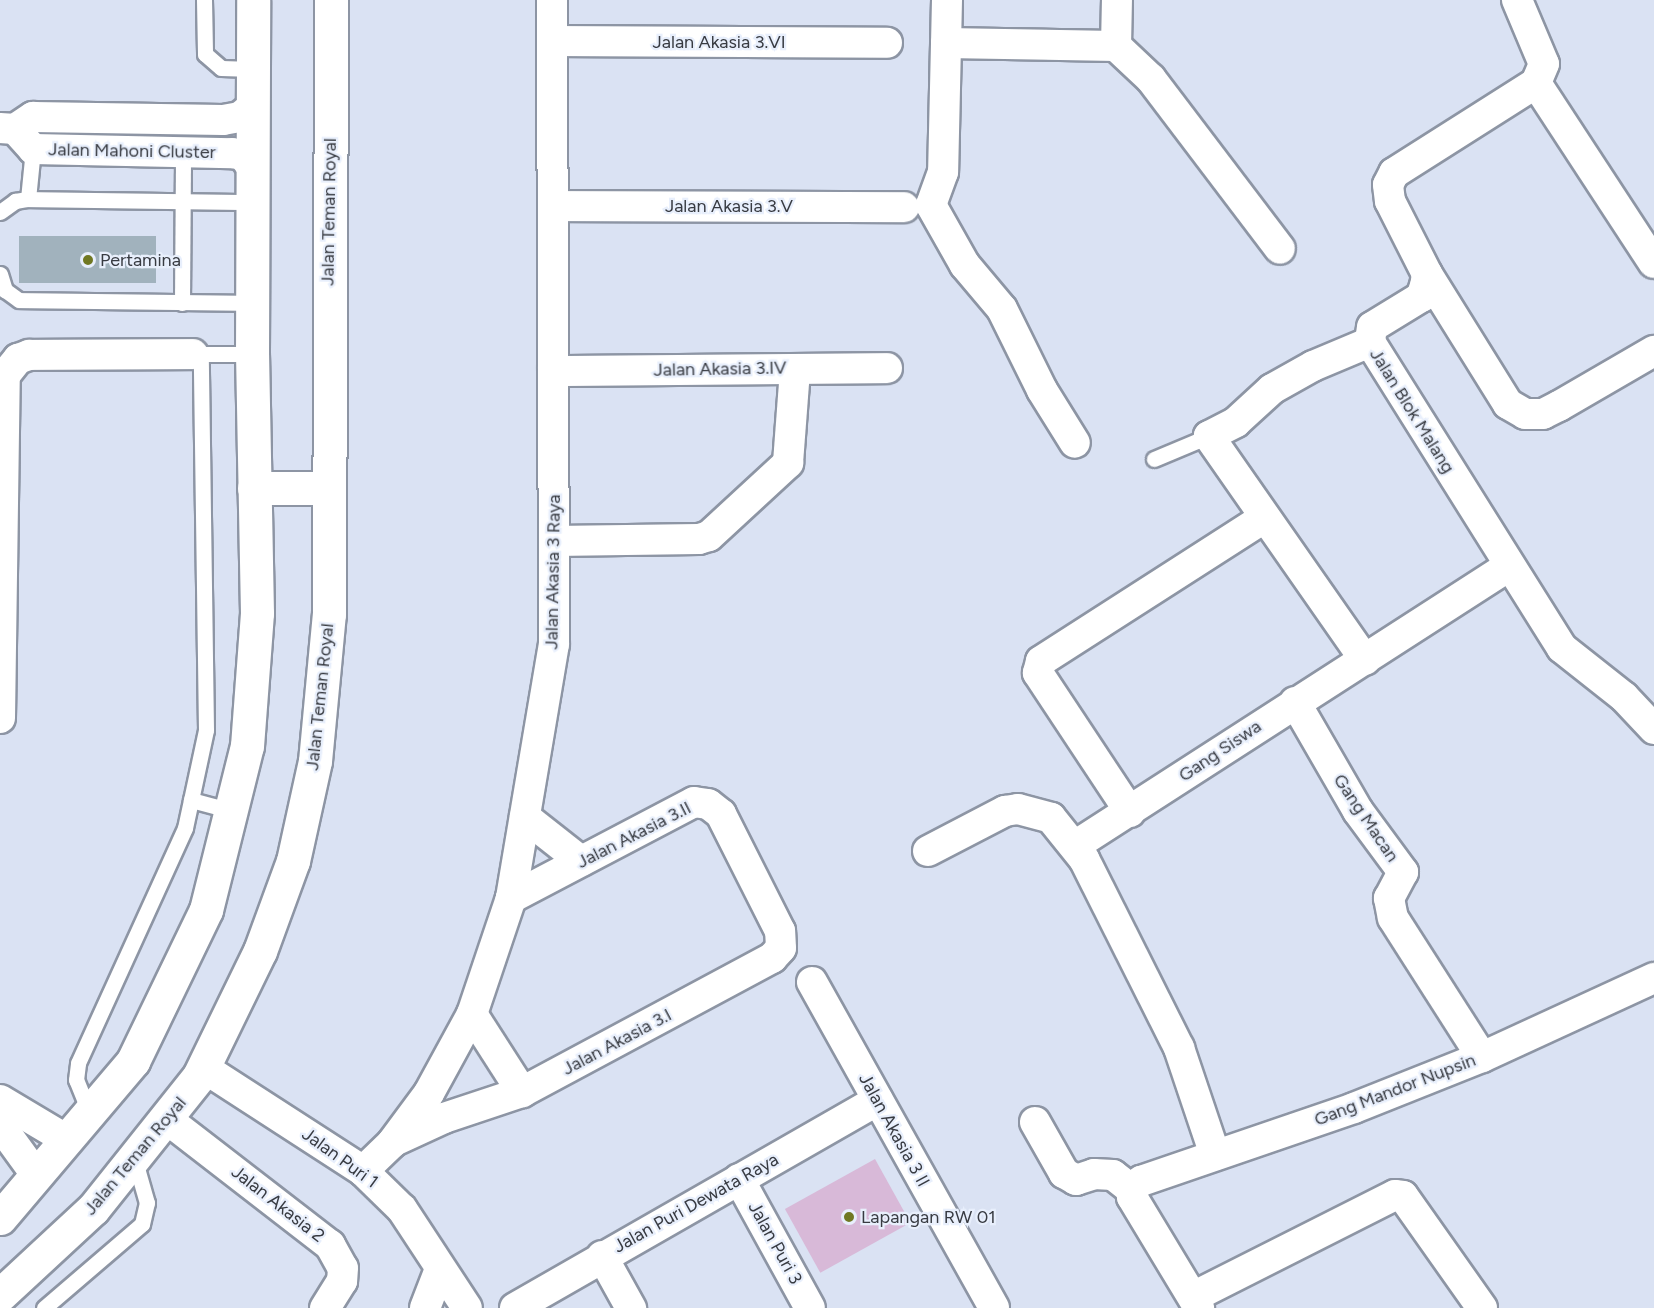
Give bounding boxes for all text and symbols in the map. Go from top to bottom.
street label: Jalan Akasia 3.VI [652,31,786,53]
street label: Jalan Teman Royal [317,138,341,286]
street label: Jalan Mahoni Cluster [48,139,216,163]
street label: Jalan Akasia 3.V [665,195,793,217]
place label: Pertamina [100,249,181,271]
marker: Pertamina [81,253,95,267]
street label: Jalan Blok Malang [1365,345,1459,477]
street label: Jalan Akasia 3.IV [653,357,787,381]
street label: Jalan Akasia 3 Raya [541,494,565,650]
street label: Jalan Teman Royal [302,622,338,772]
street label: Gang Siswa [1175,716,1265,786]
street label: Gang Macan [1329,770,1403,866]
street label: Jalan Akasia 3.II [573,797,695,873]
street label: Jalan Akasia 3.I [559,1004,675,1080]
street label: Gang Mandor Nupsin [1311,1049,1479,1131]
street label: Jalan Akasia 3 II [854,1070,934,1190]
street label: Jalan Teman Royal [79,1093,191,1219]
street label: Jalan Puri 1 [298,1123,382,1193]
street label: Jalan Puri Dewata Raya [610,1149,782,1257]
street label: Jalan Akasia 2 [227,1161,329,1247]
street label: Jalan Puri 3 [744,1198,806,1288]
place label: Lapangan RW 01 [861,1206,996,1228]
marker: Lapangan RW 01 [842,1210,856,1224]

